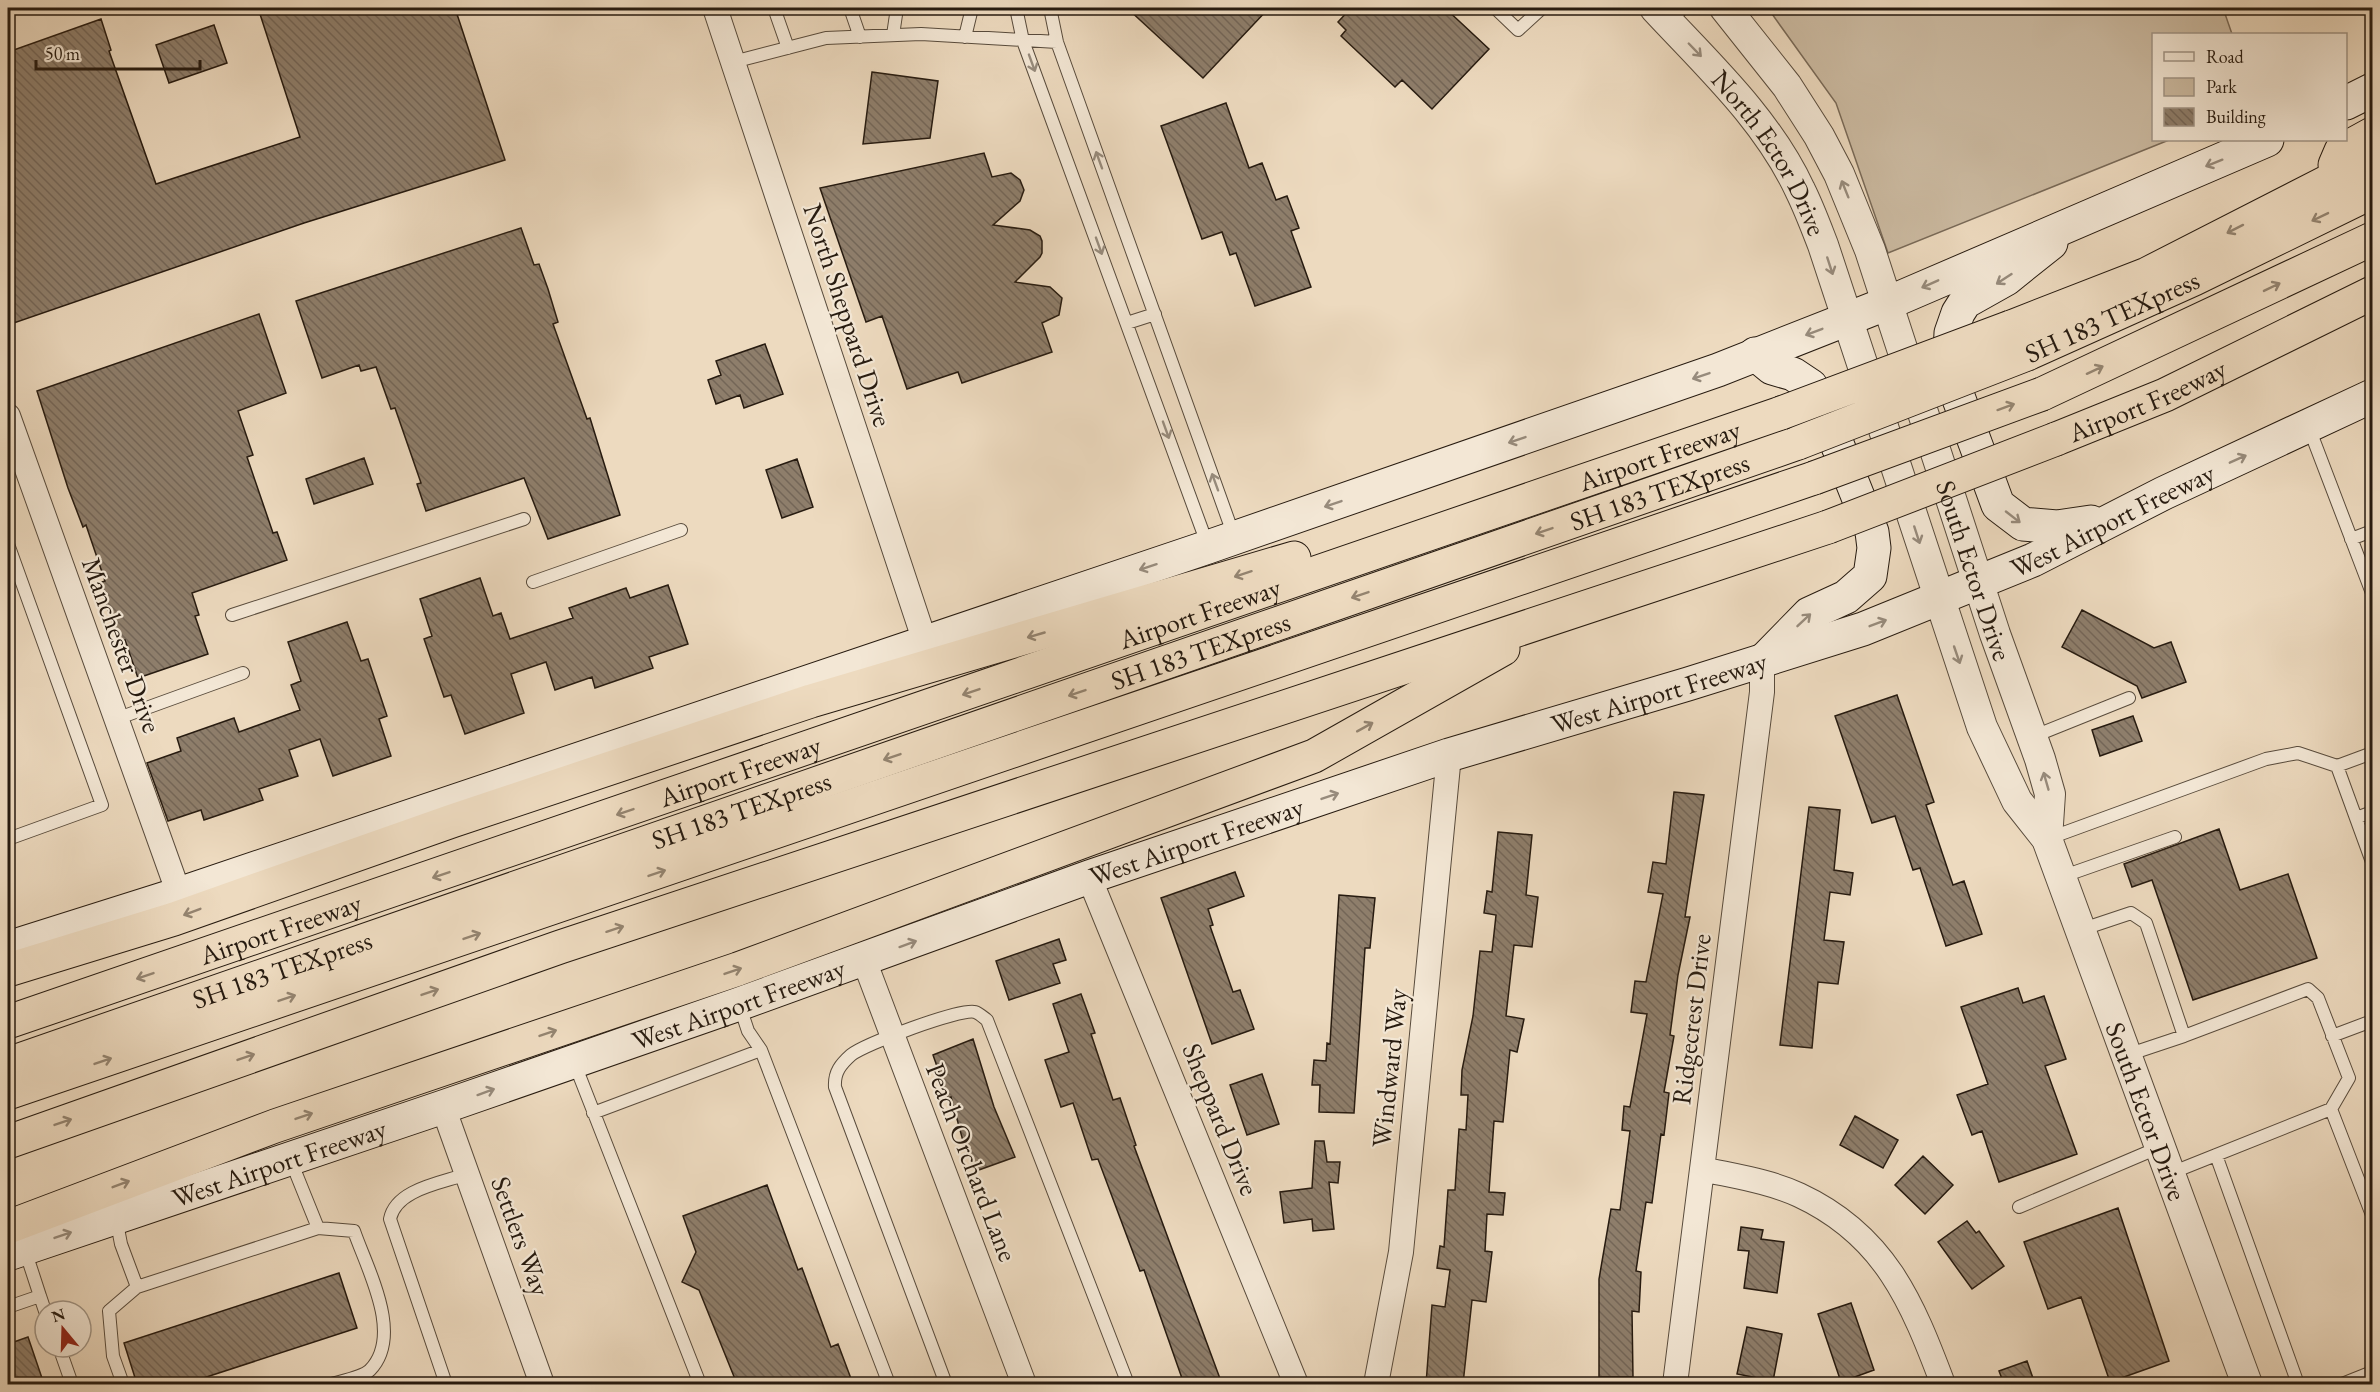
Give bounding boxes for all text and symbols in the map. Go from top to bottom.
scale bar [36,33,200,71]
legend [2152,33,2347,141]
text: 50 m [45,42,80,65]
one-way arrow [1688,42,1703,57]
text: Road [2206,45,2245,68]
one-way arrow [1027,54,1038,72]
street label: North Ector Drive [1704,62,1835,240]
text: Park [2206,75,2237,98]
text: Building [2206,105,2266,128]
one-way arrow [1093,152,1104,170]
one-way arrow [2205,158,2223,169]
one-way arrow [1839,180,1850,199]
street label: North Sheppard Drive [795,199,901,431]
one-way arrow [2311,212,2329,224]
one-way arrow [2227,224,2245,236]
one-way arrow [1094,237,1105,255]
one-way arrow [1825,256,1836,275]
street label: SH 183 TEXpress [2019,262,2205,370]
one-way arrow [1996,273,2012,285]
one-way arrow [1921,279,1939,290]
one-way arrow [2263,281,2281,293]
one-way arrow [1805,327,1823,338]
street label: Airport Freeway [2062,350,2232,450]
one-way arrow [2086,363,2104,375]
one-way arrow [1692,371,1711,382]
one-way arrow [1997,401,2015,412]
street label: Airport Freeway [1573,411,1745,499]
one-way arrow [1161,420,1172,439]
one-way arrow [1508,435,1527,446]
street label: SH 183 TEXpress [1565,444,1754,538]
one-way arrow [2229,453,2247,464]
street label: West Airport Freeway [2005,454,2220,585]
one-way arrow [1208,474,1219,492]
street label: South Ector Drive [1929,476,2021,665]
one-way arrow [1324,499,1342,510]
one-way arrow [2005,510,2021,523]
one-way arrow [1912,525,1923,544]
one-way arrow [1535,527,1554,538]
street label: Manchester Drive [74,553,170,737]
one-way arrow [1139,563,1158,574]
street label: Airport Freeway [1113,569,1285,657]
one-way arrow [1234,569,1253,580]
one-way arrow [1351,591,1370,602]
street label: SH 183 TEXpress [1106,603,1295,698]
one-way arrow [1796,613,1811,627]
one-way arrow [1868,617,1886,628]
one-way arrow [1027,630,1046,642]
street label: West Airport Freeway [1547,643,1771,741]
one-way arrow [1952,645,1963,664]
one-way arrow [962,688,981,699]
one-way arrow [1068,689,1087,700]
one-way arrow [1356,721,1373,733]
street label: Airport Freeway [654,727,826,815]
one-way arrow [883,753,902,764]
street label: SH 183 TEXpress [647,762,835,857]
one-way arrow [2040,772,2051,791]
street label: West Airport Freeway [1084,788,1308,893]
one-way arrow [1320,789,1339,800]
one-way arrow [616,807,635,818]
one-way arrow [647,867,666,878]
one-way arrow [432,871,451,882]
street label: Airport Freeway [194,884,366,973]
one-way arrow [184,907,202,918]
street label: SH 183 TEXpress [188,922,376,1016]
one-way arrow [605,922,624,933]
one-way arrow [462,929,481,940]
street label: Ridgecrest Drive [1663,932,1719,1106]
one-way arrow [898,937,917,948]
street label: West Airport Freeway [627,949,850,1058]
one-way arrow [723,964,742,975]
one-way arrow [136,971,155,982]
one-way arrow [420,986,439,997]
street label: Windward Way [1363,986,1415,1149]
one-way arrow [277,992,296,1003]
street label: South Ector Drive [2098,1017,2196,1205]
one-way arrow [538,1027,557,1038]
street label: Sheppard Drive [1175,1038,1267,1200]
one-way arrow [237,1051,255,1062]
one-way arrow [93,1055,112,1066]
street label: Peach Orchard Lane [918,1058,1026,1266]
one-way arrow [476,1085,495,1096]
street label: West Airport Freeway [167,1110,391,1215]
one-way arrow [294,1110,313,1121]
one-way arrow [53,1116,72,1127]
street label: Settlers Way [483,1171,559,1301]
one-way arrow [111,1178,130,1189]
one-way arrow [53,1229,72,1240]
north arrow [33,1299,93,1359]
text: N [49,1303,68,1327]

